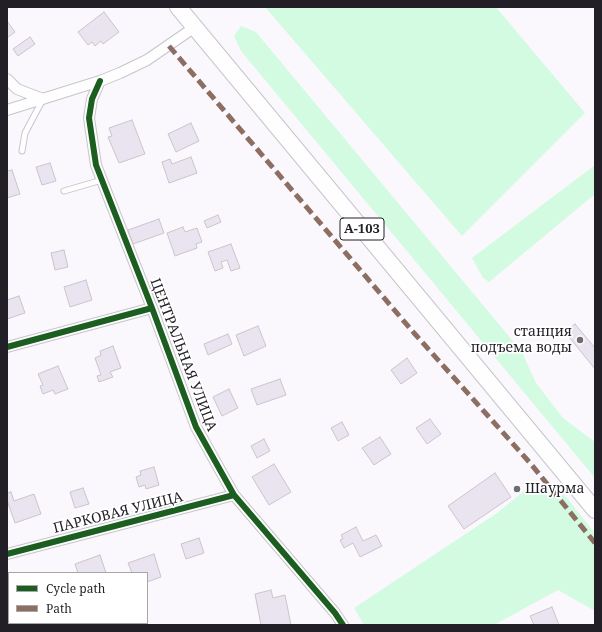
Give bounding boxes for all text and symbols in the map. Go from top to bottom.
road number: А-103 [340,218,384,240]
street label: ЦЕНТРАЛЬНАЯ УЛИЦА [146,276,220,434]
place label: станция подъема воды [471,324,572,356]
marker: станция подъема воды [575,335,585,345]
place label: Шаурма [525,481,584,497]
marker: Шаурма [512,484,522,494]
street label: ПАРКОВАЯ УЛИЦА [51,489,185,537]
legend [8,572,148,624]
text: Cycle path [46,580,105,597]
text: Path [46,600,72,617]

